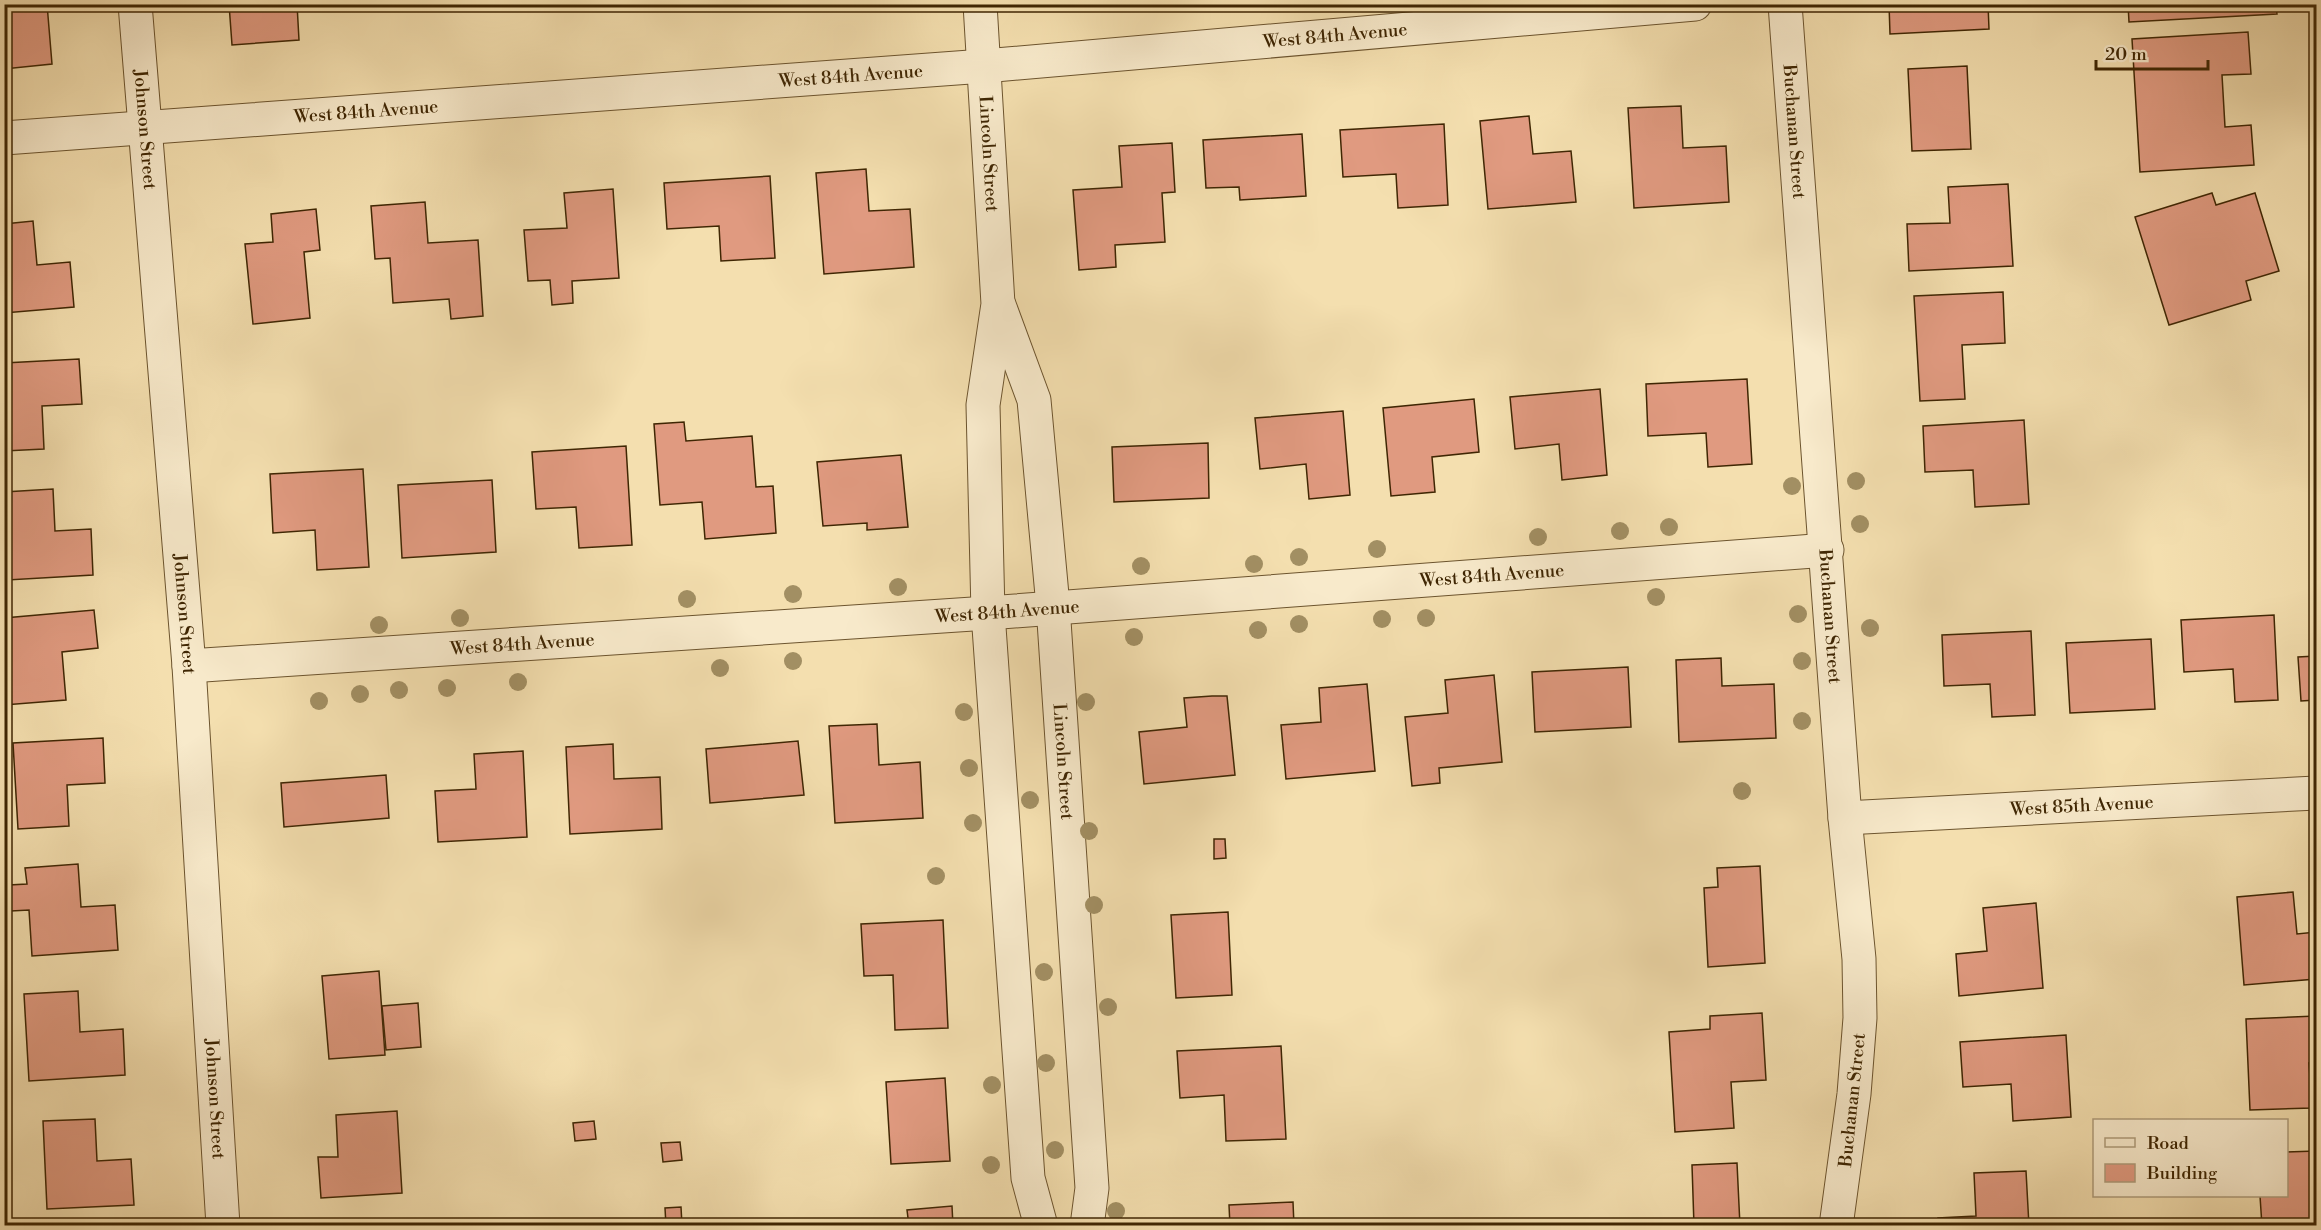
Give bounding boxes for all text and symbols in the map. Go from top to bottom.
street label: West 84th Avenue [1261,18,1408,54]
scale bar [2096,33,2208,71]
text: 20 m [2105,43,2147,66]
street label: West 84th Avenue [777,60,924,93]
street label: Buchanan Street [1777,63,1810,200]
street label: Johnson Street [128,68,161,191]
street label: West 84th Avenue [292,95,439,129]
street label: Lincoln Street [974,95,1003,213]
street label: Buchanan Street [1813,547,1846,685]
street label: Johnson Street [168,552,201,675]
street label: West 84th Avenue [1418,559,1565,593]
street label: West 84th Avenue [933,595,1080,629]
street label: West 84th Avenue [448,628,595,661]
street label: Lincoln Street [1048,703,1078,821]
street label: West 85th Avenue [2008,791,2154,821]
street label: Buchanan Street [1834,1031,1871,1169]
street label: Johnson Street [200,1037,230,1161]
legend [2093,1119,2288,1197]
text: Road [2147,1132,2190,1155]
text: Building [2146,1162,2218,1185]

